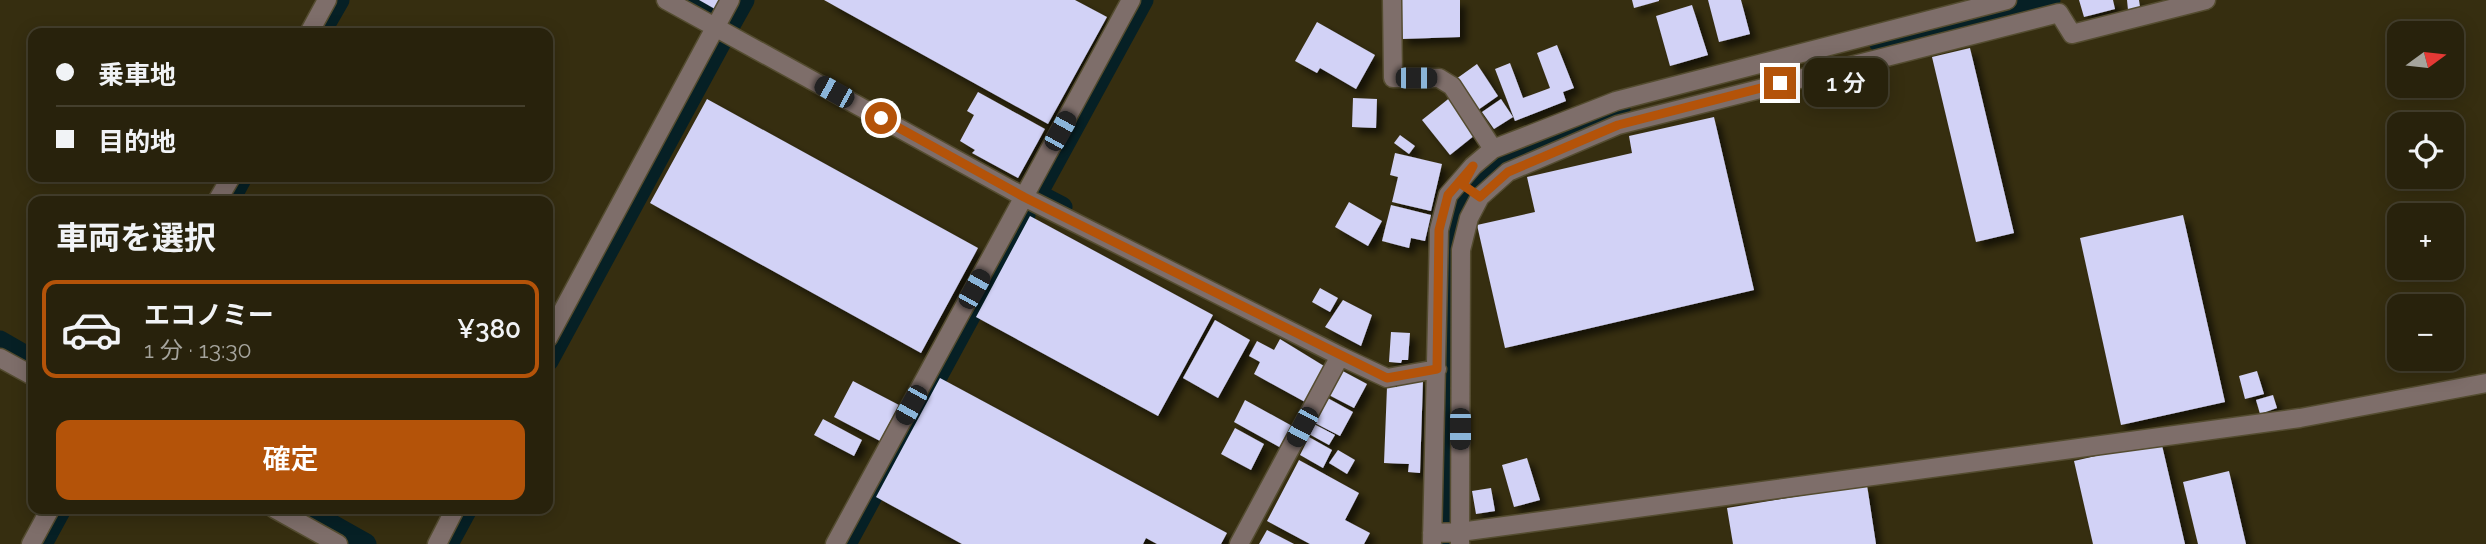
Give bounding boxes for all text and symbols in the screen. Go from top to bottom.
north arrow [2387,21,2464,98]
map controls [2387,21,2464,371]
callout: 1 分 [1804,58,1888,108]
text: 乗車地 [98,60,176,90]
route end [1764,67,1796,99]
car [1396,68,1438,89]
text: 1 分 [1826,69,1866,96]
car [811,73,858,111]
route start [865,102,897,134]
car [1041,108,1080,154]
button: locate [2387,112,2464,189]
text: 目的地 [98,127,176,157]
button: + [2387,203,2464,280]
text: 車両を選択 [56,219,216,256]
car [955,266,994,312]
button: − [2387,294,2464,371]
icon: car [60,298,123,361]
text: エコノミー [144,300,274,330]
text: ¥380 [457,314,521,344]
text: 1 分 · 13:30 [144,336,252,363]
car [892,382,931,428]
car [1283,404,1322,450]
car [1450,408,1471,450]
button: 確定 [56,420,525,500]

